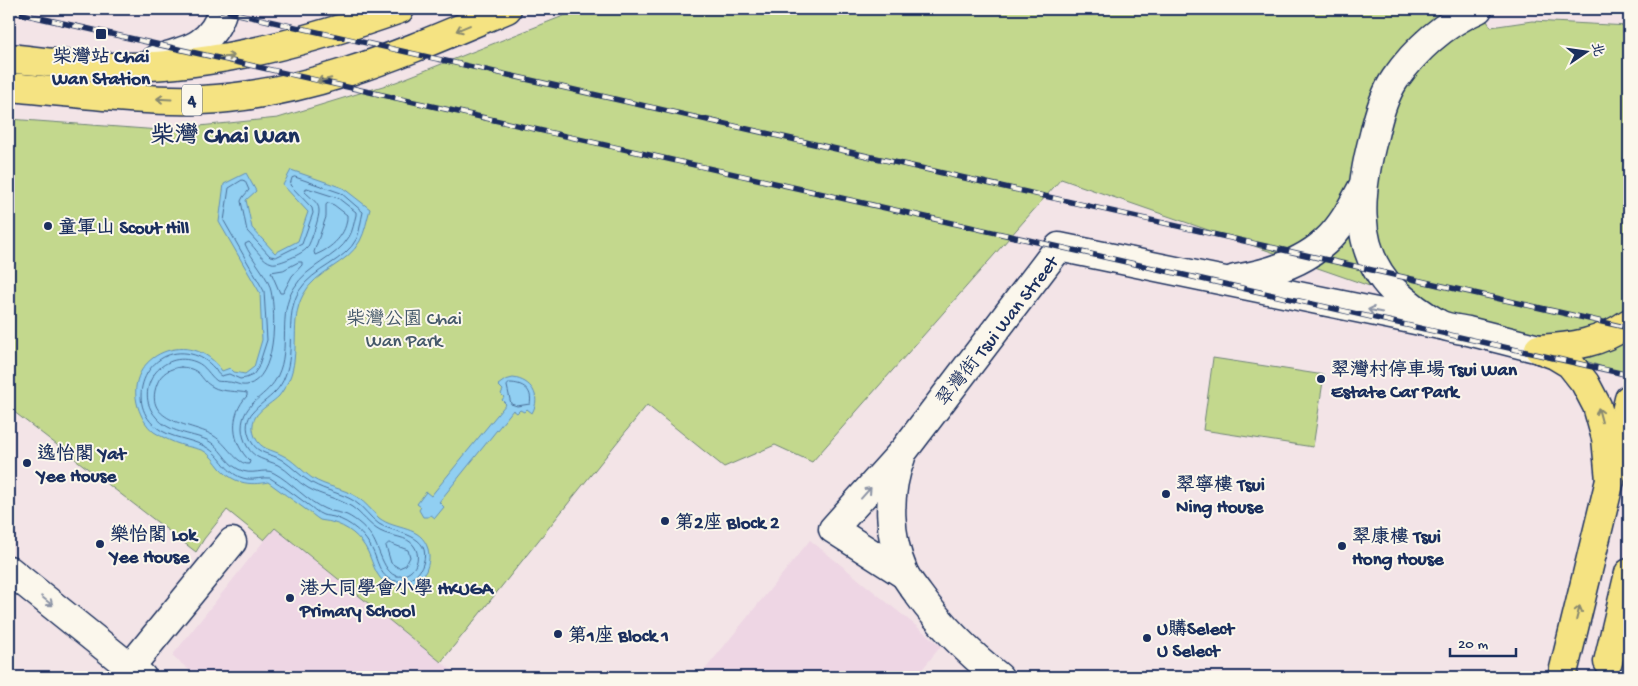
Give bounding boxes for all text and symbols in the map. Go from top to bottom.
one-way arrow [456,23,471,33]
marker: 柴灣站 Chai Wan Station [94,27,108,41]
north arrow [1560,28,1610,78]
text: 北 [1586,41,1606,58]
place label: 柴灣站 Chai Wan Station [51,46,151,92]
one-way arrow [218,51,234,61]
one-way arrow [317,76,333,85]
road number: 4 [182,84,202,116]
one-way arrow [156,95,172,104]
district label: 柴灣 Chai Wan [151,122,300,152]
place label: 童軍山 Scout Hill [58,217,189,241]
marker: 童軍山 Scout Hill [42,220,54,232]
street label: 翠灣街 Tsui Wan Street [932,250,1066,412]
one-way arrow [1368,306,1384,316]
park label: 柴灣公園 Chai Wan Park [346,308,462,354]
place label: 翠灣村停車場 Tsui Wan Estate Car Park [1331,359,1518,405]
marker: 翠灣村停車場 Tsui Wan Estate Car Park [1315,373,1327,385]
one-way arrow [1595,407,1604,423]
place label: 逸怡閣 Yat Yee House [35,443,128,489]
marker: 逸怡閣 Yat Yee House [21,457,33,469]
place label: 翠寧樓 Tsui Ning House [1176,474,1265,520]
one-way arrow [860,486,872,499]
marker: 翠寧樓 Tsui Ning House [1160,488,1172,500]
place label: 第2座 Block 2 [675,512,780,536]
marker: 第2座 Block 2 [659,515,671,527]
place label: 樂怡閣 Lok Yee House [108,524,199,570]
place label: 翠康樓 Tsui Hong House [1352,526,1445,572]
marker: 樂怡閣 Lok Yee House [94,538,106,550]
marker: 翠康樓 Tsui Hong House [1336,540,1348,552]
place label: 港大同學會小學 HKUGA Primary School [299,578,495,624]
marker: 港大同學會小學 HKUGA Primary School [284,592,296,604]
one-way arrow [40,595,53,606]
one-way arrow [1574,605,1583,621]
place label: U購Select U Select [1157,618,1236,664]
place label: 第1座 Block 1 [568,625,669,649]
scale bar [1450,626,1517,658]
marker: 第1座 Block 1 [552,628,564,640]
marker: U購Select U Select [1141,632,1153,644]
text: 20 m [1458,636,1488,654]

